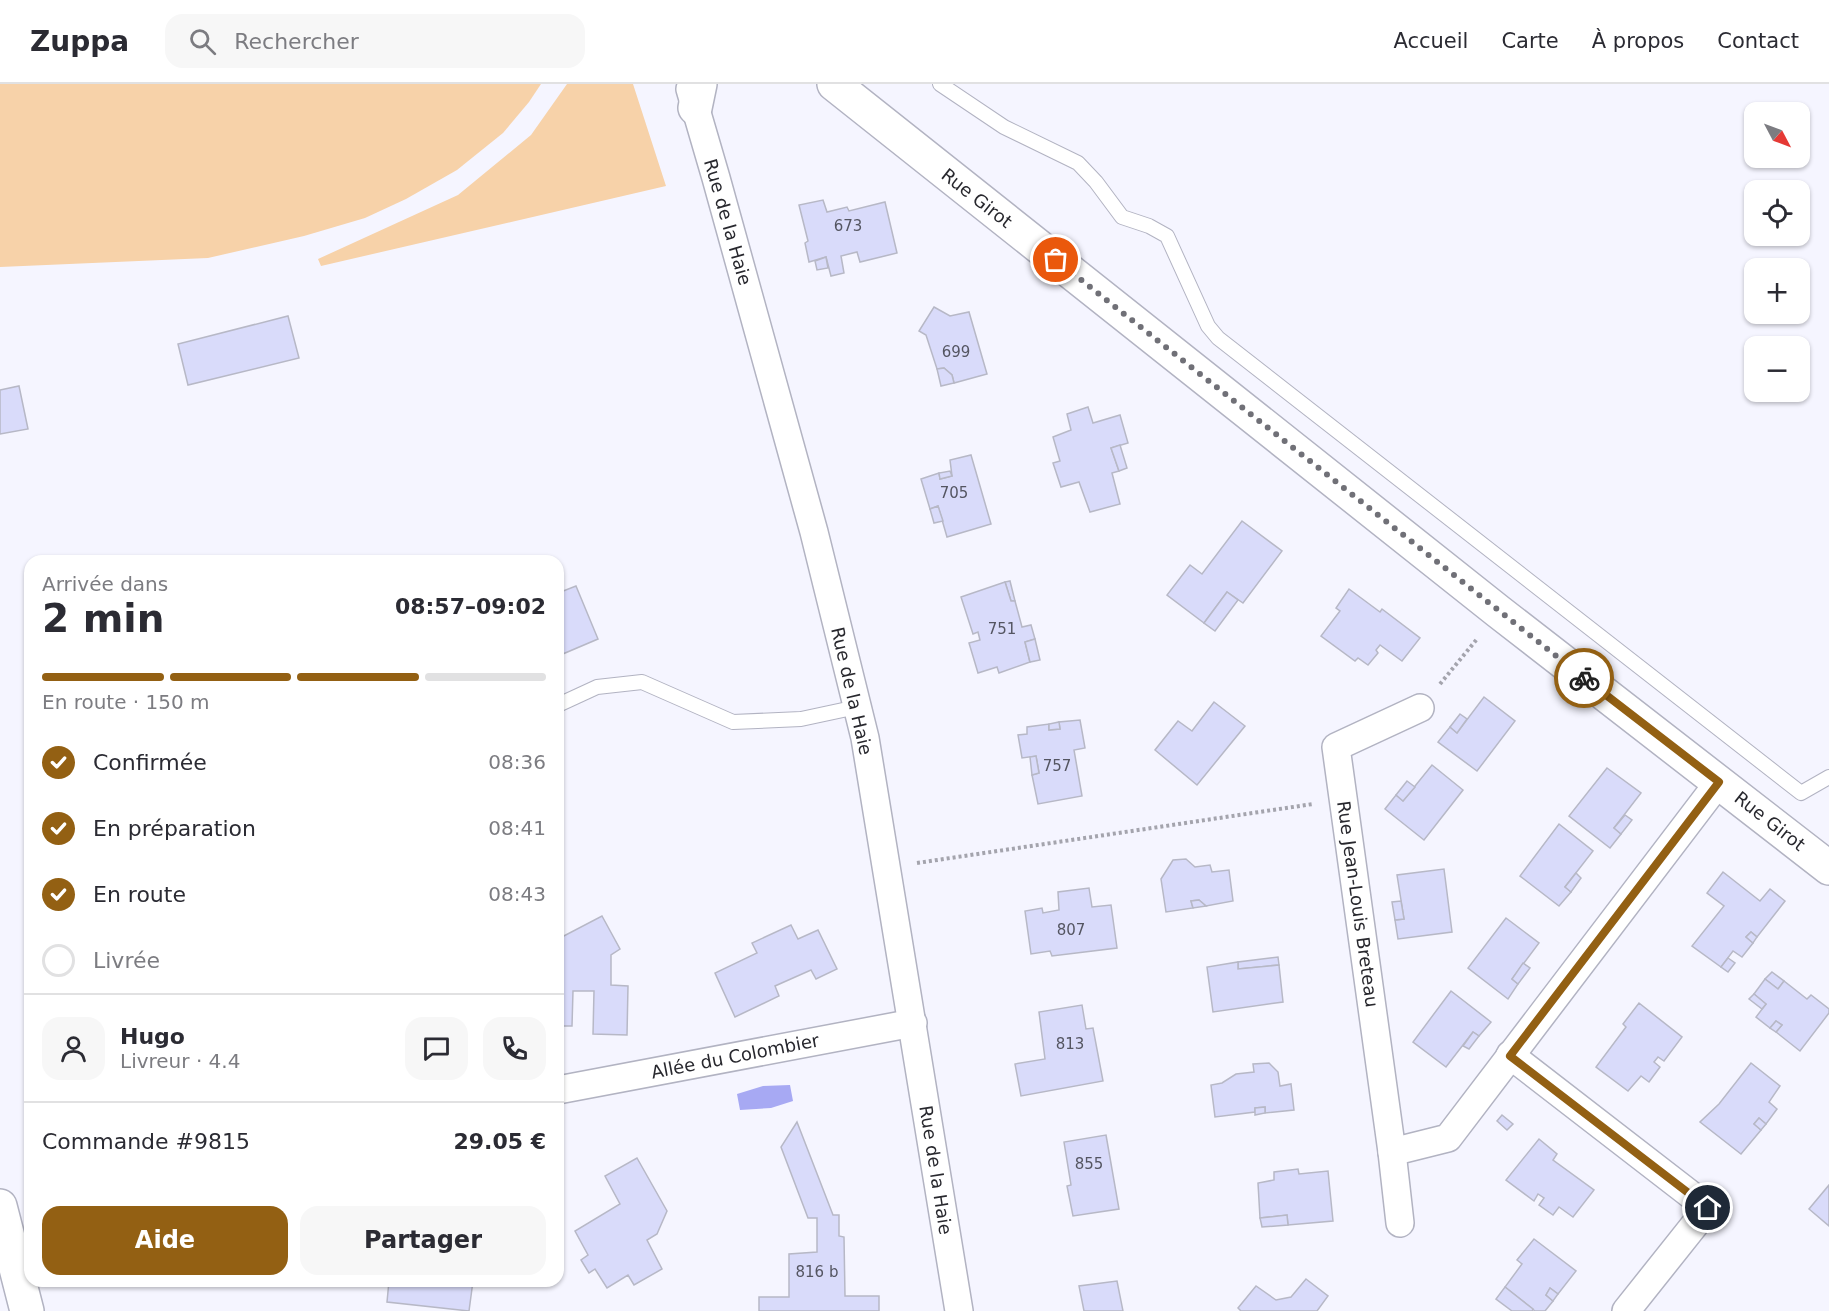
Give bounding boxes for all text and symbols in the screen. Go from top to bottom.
search box [165,14,585,68]
text: Zuppa [30,25,129,58]
icon: search [186,25,219,58]
text: Rechercher [234,29,359,54]
text: Accueil [1393,29,1468,53]
text: Carte [1501,29,1559,53]
text: À propos [1592,29,1684,53]
text: Contact [1717,29,1799,53]
north arrow [1744,102,1810,168]
map controls [1744,102,1810,402]
street label: Rue de la Haie [700,156,756,288]
street label: Rue Girot [937,164,1017,232]
button: locate [1744,180,1810,246]
house number: 673 [834,217,862,235]
pin [1030,234,1081,285]
icon: bag [1039,243,1072,276]
button: + [1744,258,1810,324]
button: − [1744,336,1810,402]
house number: 699 [942,343,970,361]
house number: 705 [940,484,968,502]
text: Arrivée dans [42,572,168,596]
text: 08:57–09:02 [395,594,546,619]
text: 2 min [42,596,164,641]
house number: 751 [988,620,1016,638]
street label: Rue de la Haie [827,625,877,757]
courier [1554,648,1614,708]
icon: bike [1568,662,1601,695]
text: En route · 150 m [42,690,210,714]
icon: check [42,746,75,779]
text: Confirmée [93,750,207,775]
text: 08:36 [488,750,546,774]
house number: 757 [1043,757,1071,775]
street label: Rue Girot [1730,787,1810,855]
street label: Rue Jean-Louis Breteau [1333,799,1383,1009]
icon: check [42,812,75,845]
text: En préparation [93,816,256,841]
text: 08:41 [488,816,546,840]
icon: check [42,878,75,911]
text: En route [93,882,186,907]
text: 08:43 [488,882,546,906]
house number: 807 [1057,921,1085,939]
text: Livrée [93,948,160,973]
button: person [42,1017,105,1080]
button: chat [405,1017,468,1080]
button: phone [483,1017,546,1080]
text: Hugo [120,1024,185,1049]
street label: Allée du Colombier [649,1029,821,1083]
house number: 813 [1056,1035,1084,1053]
text: Livreur · 4.4 [120,1049,240,1073]
street label: Rue de la Haie [915,1104,957,1236]
text: Commande #9815 [42,1129,250,1154]
text: 29.05 € [453,1129,546,1154]
house number: 855 [1075,1155,1103,1173]
pin [1682,1182,1733,1233]
icon: home [1691,1191,1724,1224]
button: Aide [42,1206,288,1275]
button: Partager [300,1206,546,1275]
house number: 816 b [796,1263,838,1281]

